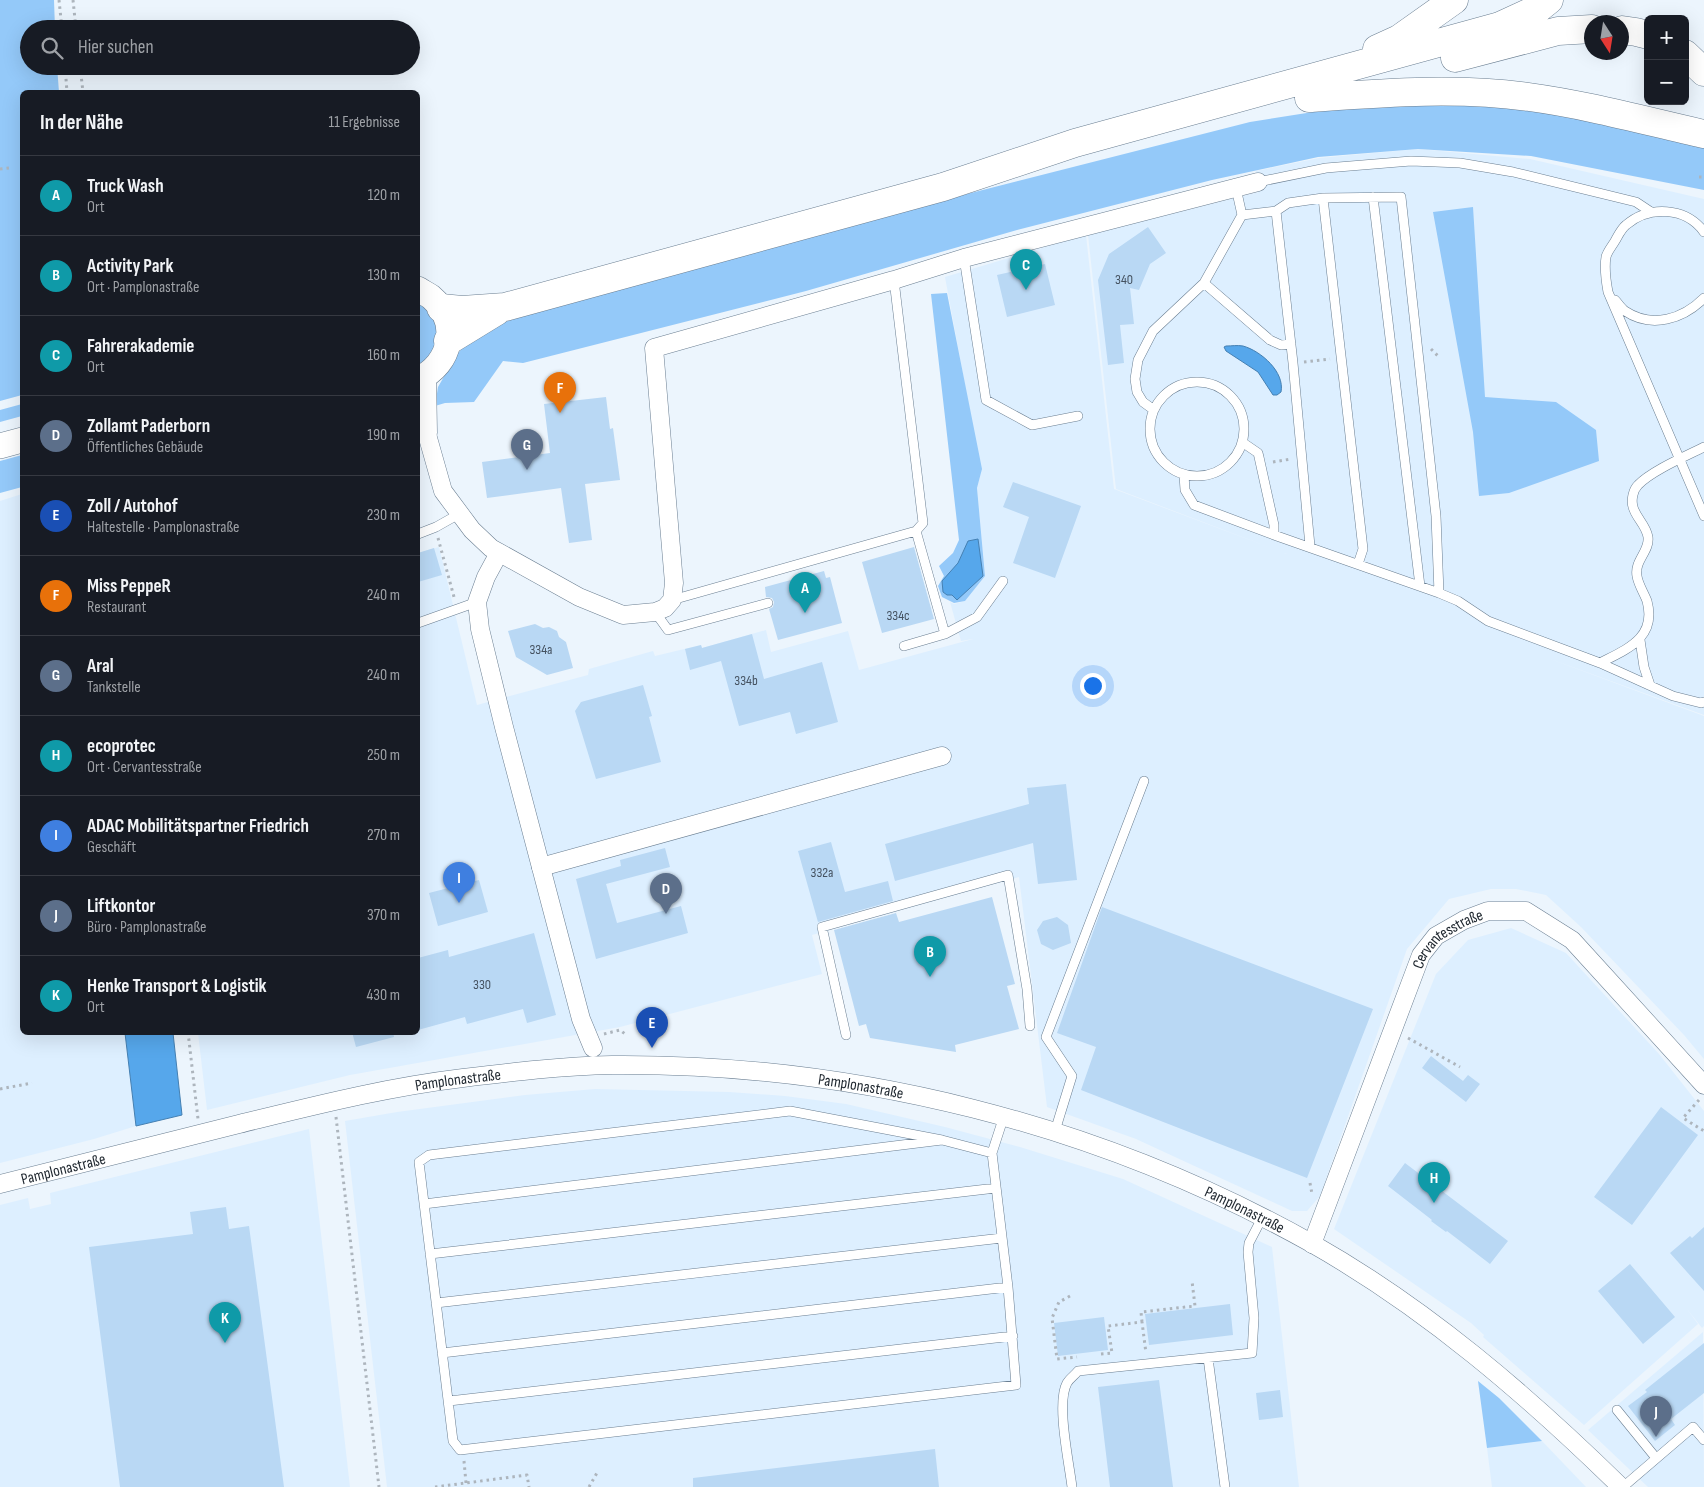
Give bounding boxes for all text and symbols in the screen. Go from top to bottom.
north arrow [1584,15,1629,60]
map controls [1644,15,1689,105]
button: + [1644,15,1689,60]
search box [20,20,420,75]
icon: search [38,34,66,62]
text: Hier suchen [78,36,154,59]
button: − [1644,60,1689,105]
text: In der Nähe [40,110,123,135]
text: 11 Ergebnisse [329,113,400,132]
text: Truck Wash [87,175,164,198]
text: A [52,186,60,205]
text: 120 m [368,186,400,205]
text: Ort [87,198,105,217]
pin: C [1010,249,1042,290]
text: Activity Park [87,255,173,278]
text: B [52,266,60,285]
text: 130 m [368,266,400,285]
house number: 340 [1115,271,1133,288]
text: Ort · Pamplonastraße [87,278,199,297]
text: Fahrerakademie [87,335,194,358]
text: C [52,346,60,365]
text: 160 m [367,346,400,365]
text: Ort [87,358,105,377]
pin: F [544,372,576,413]
text: Zollamt Paderborn [87,415,210,438]
text: D [52,426,60,445]
text: 190 m [367,426,400,445]
pin: G [511,429,543,470]
text: Öffentliches Gebäude [87,438,203,457]
text: Zoll / Autohof [87,495,178,518]
text: E [53,506,59,525]
text: 230 m [367,506,400,525]
text: Haltestelle · Pamplonastraße [87,518,240,537]
pin: A [789,572,821,613]
text: Miss PeppeR [87,575,171,598]
text: F [53,586,59,605]
text: 240 m [367,586,400,605]
text: Restaurant [87,598,146,617]
house number: 334c [886,607,910,624]
house number: 334a [529,641,553,658]
text: Aral [87,655,114,678]
text: G [52,666,60,685]
text: 240 m [367,666,400,685]
house number: 334b [734,672,758,689]
your location [1080,673,1106,699]
text: Tankstelle [87,678,141,697]
text: ecoprotec [87,735,156,758]
text: H [52,746,60,765]
text: 250 m [367,746,400,765]
text: Ort · Cervantesstraße [87,758,202,777]
text: ADAC Mobilitätspartner Friedrich [87,815,309,838]
text: I [54,826,58,845]
text: 270 m [367,826,400,845]
text: Geschäft [87,838,136,857]
pin: I [443,862,475,903]
house number: 332a [811,864,833,881]
pin: D [650,873,682,914]
text: Liftkontor [87,895,155,918]
text: J [54,906,58,925]
text: 370 m [367,906,400,925]
street label: Cervantesstraße [1409,906,1486,971]
text: Büro · Pamplonastraße [87,918,207,937]
pin: B [914,936,946,977]
text: Henke Transport & Logistik [87,975,267,998]
house number: 330 [473,976,491,993]
text: K [52,986,60,1005]
text: 430 m [367,986,400,1005]
text: Ort [87,998,105,1017]
pin: E [636,1007,668,1048]
street label: Pamplonastraße [414,1066,502,1096]
street label: Pamplonastraße [817,1070,905,1104]
street label: Pamplonastraße [19,1150,108,1189]
pin: H [1418,1162,1450,1203]
street label: Pamplonastraße [1202,1183,1288,1238]
pin: K [209,1302,241,1343]
pin: J [1640,1396,1672,1437]

